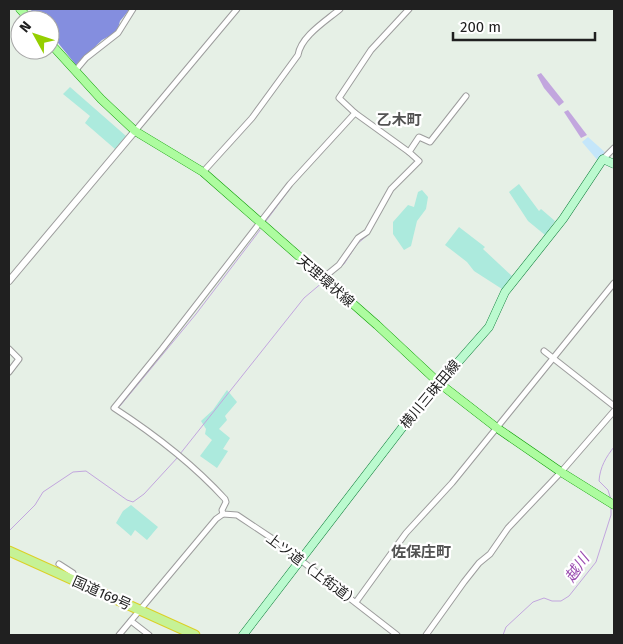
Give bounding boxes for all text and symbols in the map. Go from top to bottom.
north arrow [10,10,60,60]
scale bar [453,10,596,42]
text: N [16,18,35,36]
text: 200 m [460,18,501,36]
district label: 乙木町 [376,111,422,129]
street label: 天理環状線 [294,252,358,311]
street label: 横川三昧田線 [397,357,464,432]
street label: 上ツ道（上街道） [263,530,363,611]
district label: 佐保庄町 [391,543,451,561]
water label: 越川 [561,549,594,585]
street label: 国道169号 [70,573,134,614]

